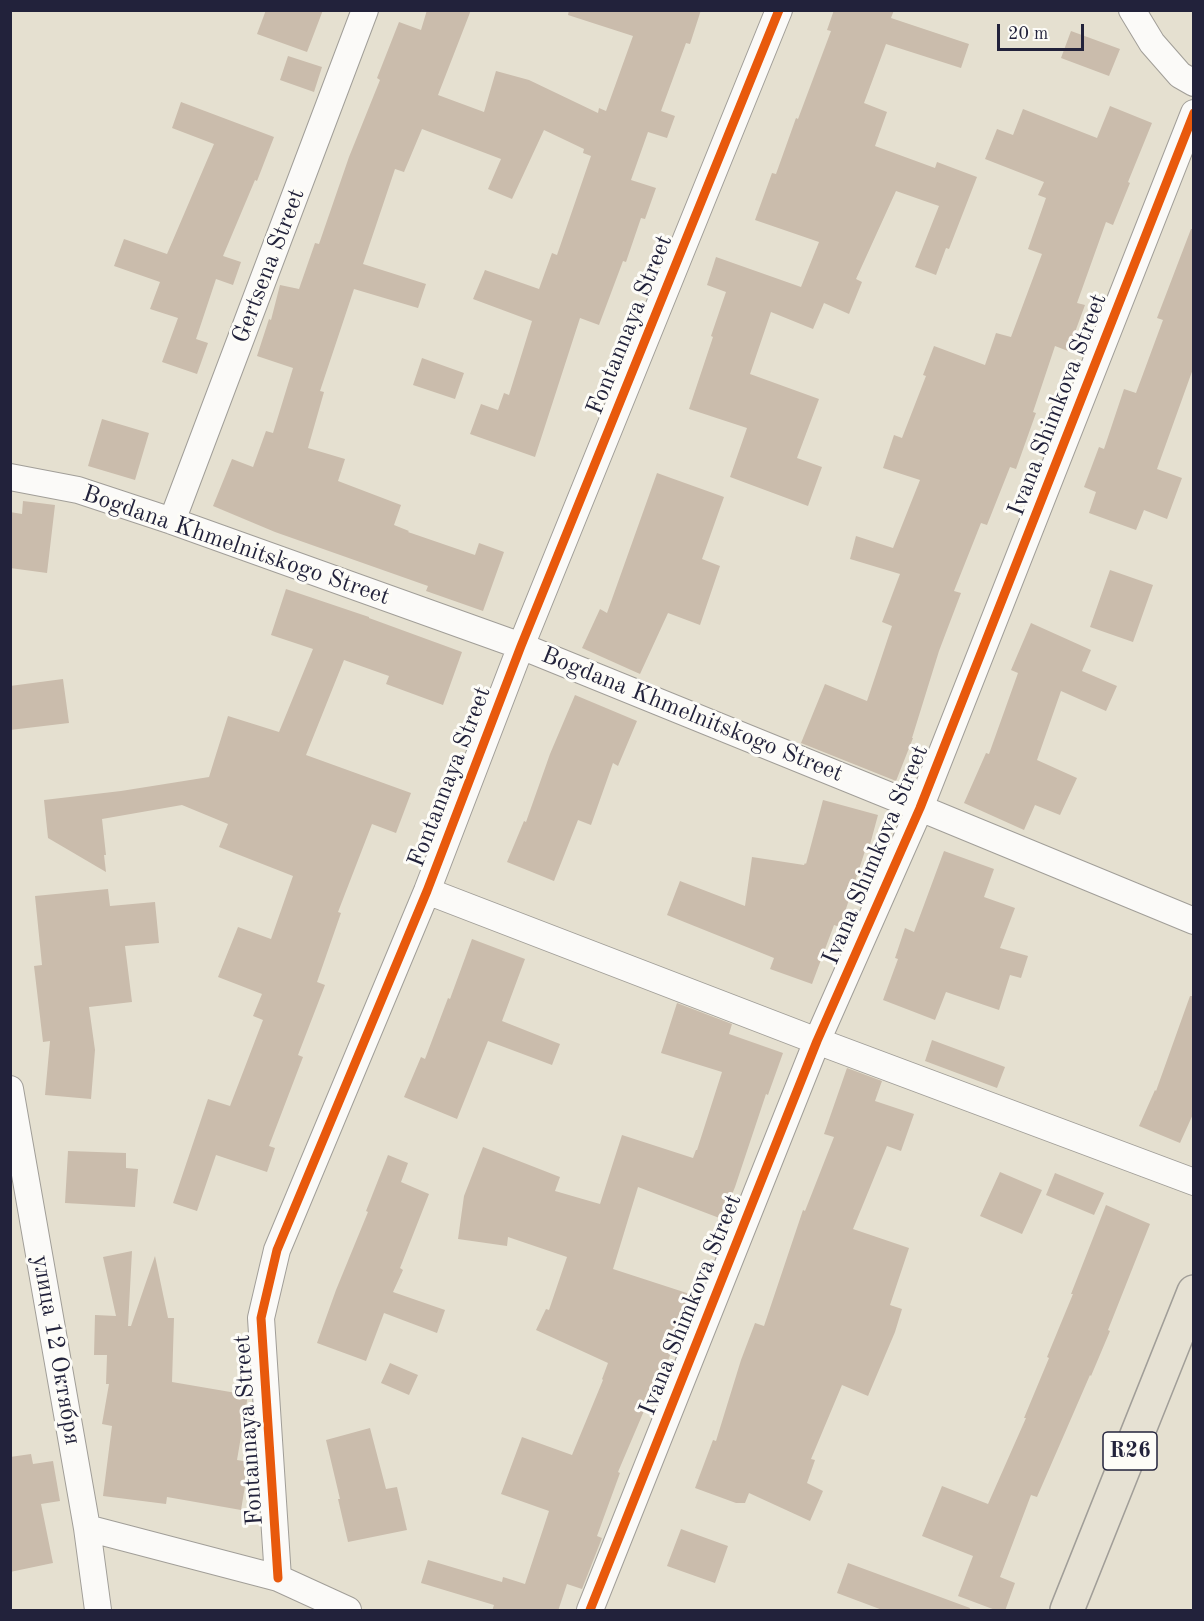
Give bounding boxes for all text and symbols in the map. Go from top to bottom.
scale bar [1000,12,1087,50]
text: 20 m [1008,25,1048,43]
street label: Gertsena Street [226,185,312,347]
street label: Fontannaya Street [581,231,679,419]
street label: Ivana Shimkova Street [1002,290,1114,520]
street label: Bogdana Khmelnitskogo Street [79,480,393,612]
street label: Bogdana Khmelnitskogo Street [537,641,847,789]
street label: Fontannaya Street [402,683,498,871]
street label: Ivana Shimkova Street [817,741,935,969]
street label: Ivana Shimkova Street [633,1190,749,1420]
street label: улица 12 Октября [25,1253,87,1447]
street label: Fontannaya Street [228,1334,270,1526]
road number: R26 [1103,1432,1157,1470]

